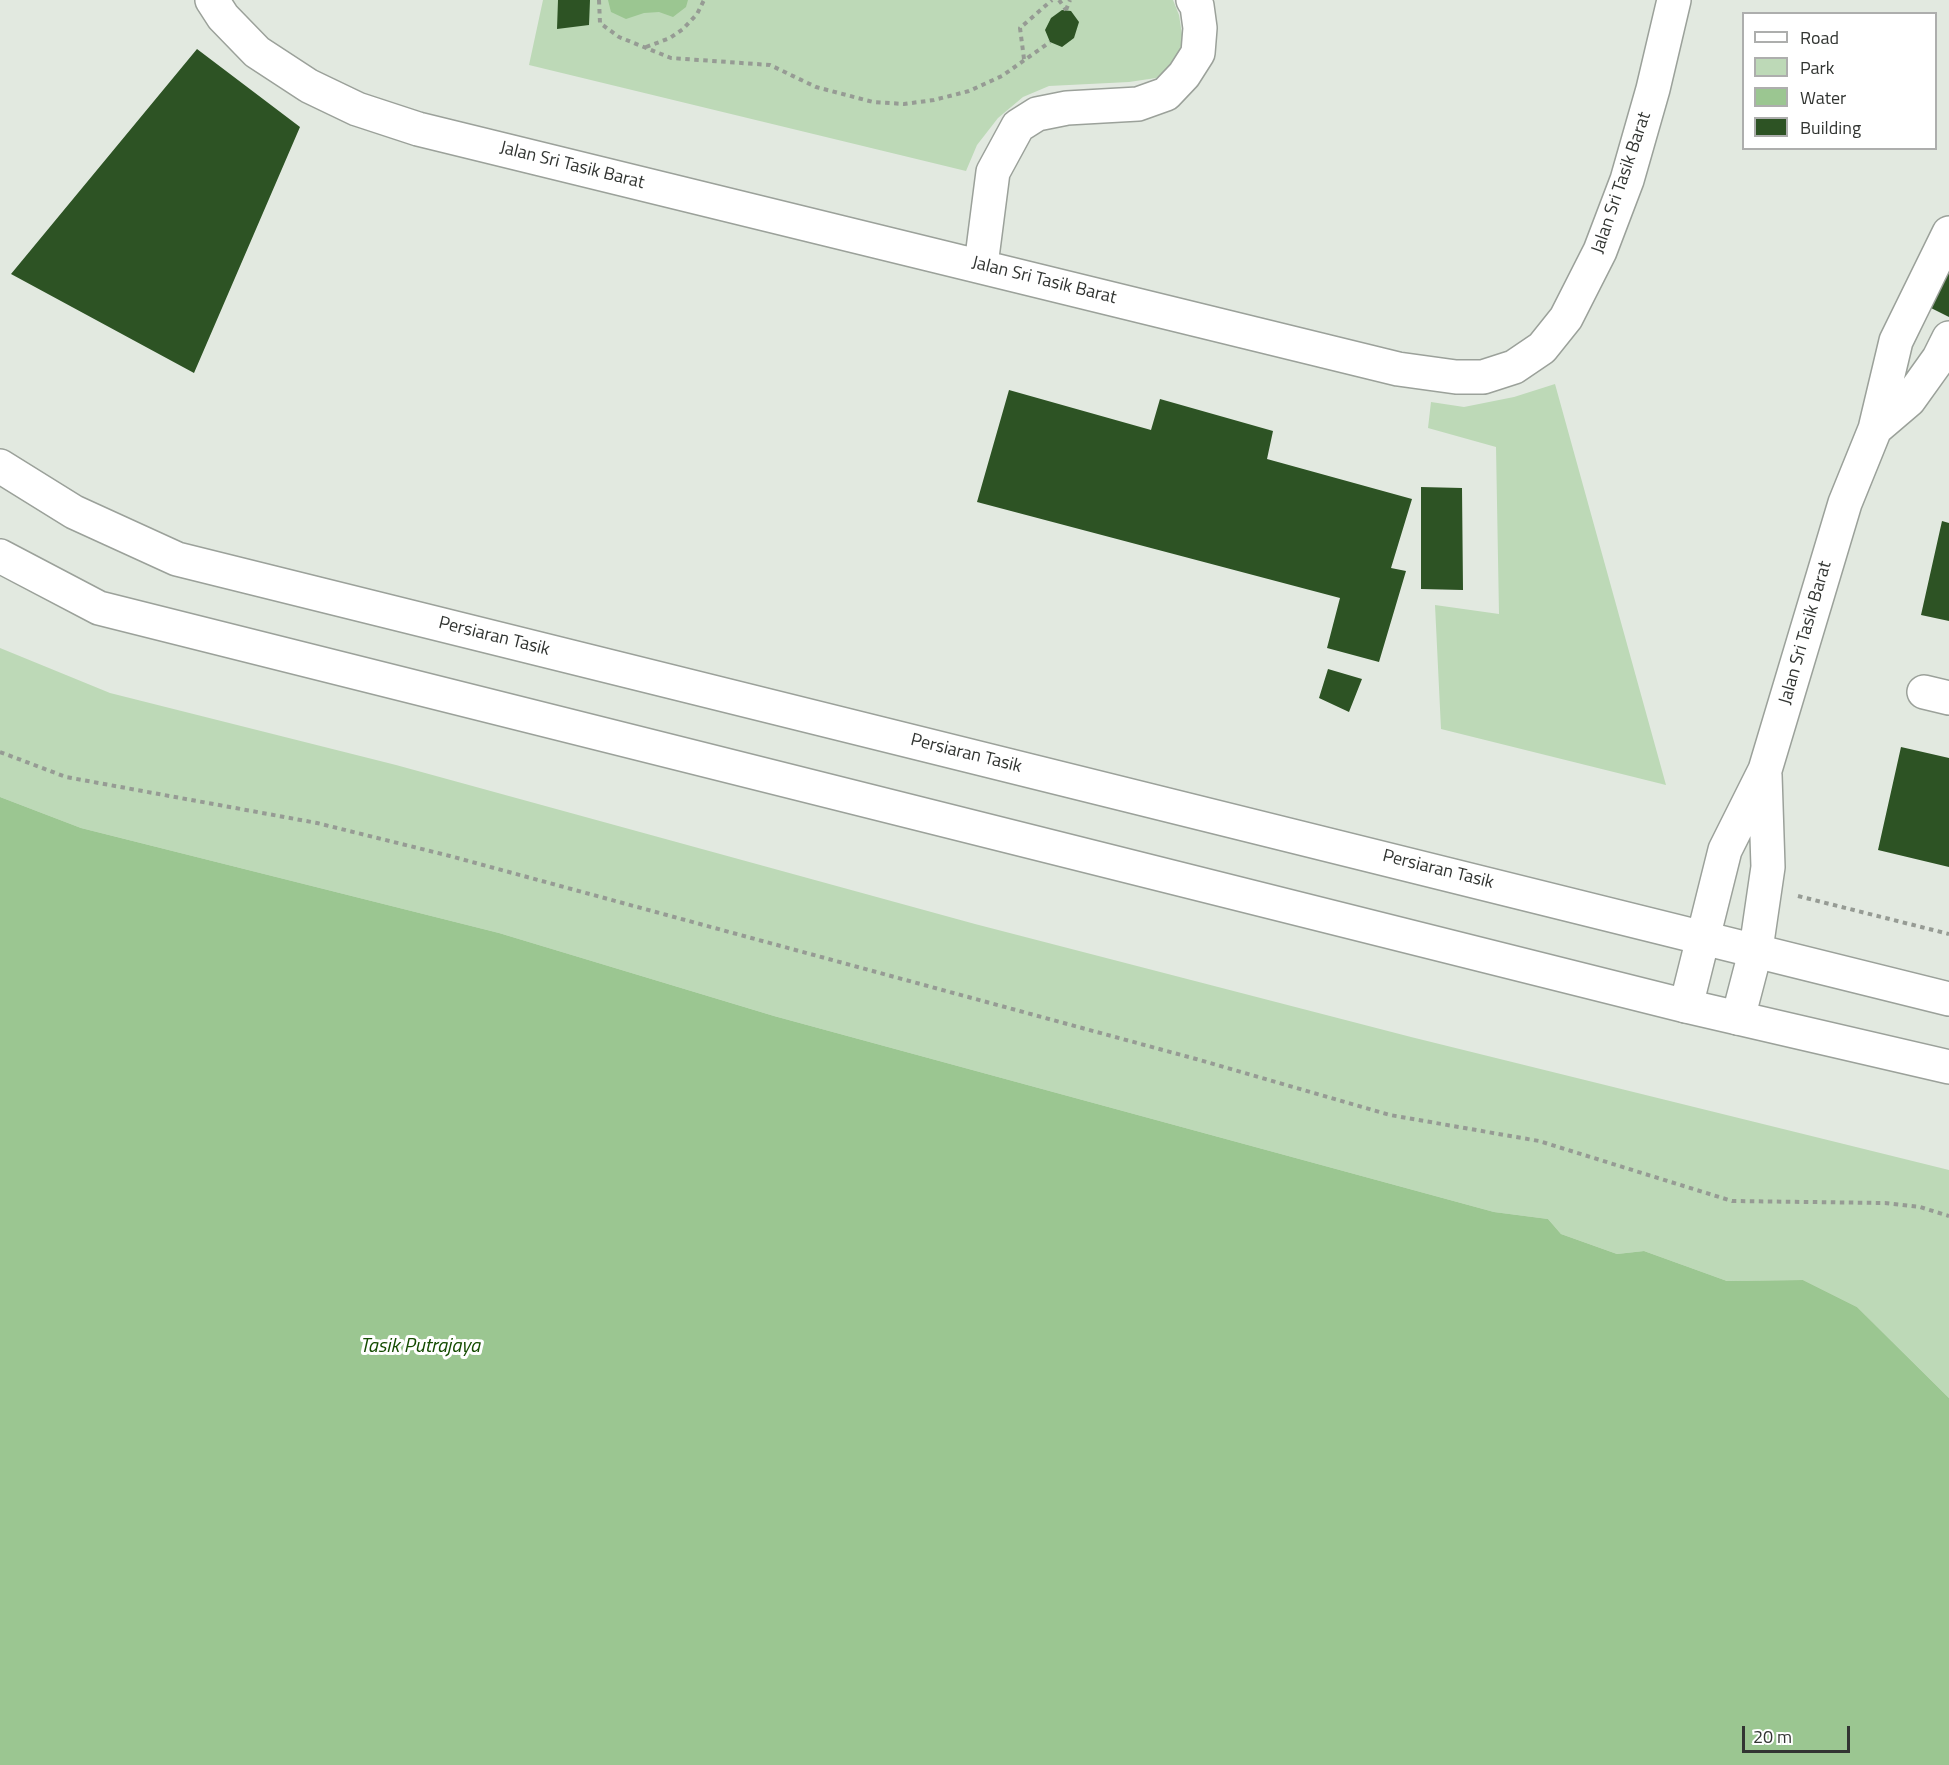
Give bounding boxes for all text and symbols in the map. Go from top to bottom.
legend [1742,12,1937,150]
text: Road [1800,24,1839,51]
text: Park [1800,54,1834,81]
text: Water [1800,84,1846,111]
street label: Jalan Sri Tasik Barat [1588,109,1656,257]
text: Building [1800,114,1861,141]
street label: Jalan Sri Tasik Barat [497,138,647,194]
street label: Jalan Sri Tasik Barat [969,253,1119,309]
street label: Jalan Sri Tasik Barat [1775,559,1837,707]
street label: Persiaran Tasik [436,613,552,661]
street label: Persiaran Tasik [908,730,1024,778]
street label: Persiaran Tasik [1380,846,1496,894]
water label: Tasik Putrajaya [360,1335,480,1359]
scale bar [1745,1714,1853,1752]
text: 20 m [1753,1723,1792,1750]

